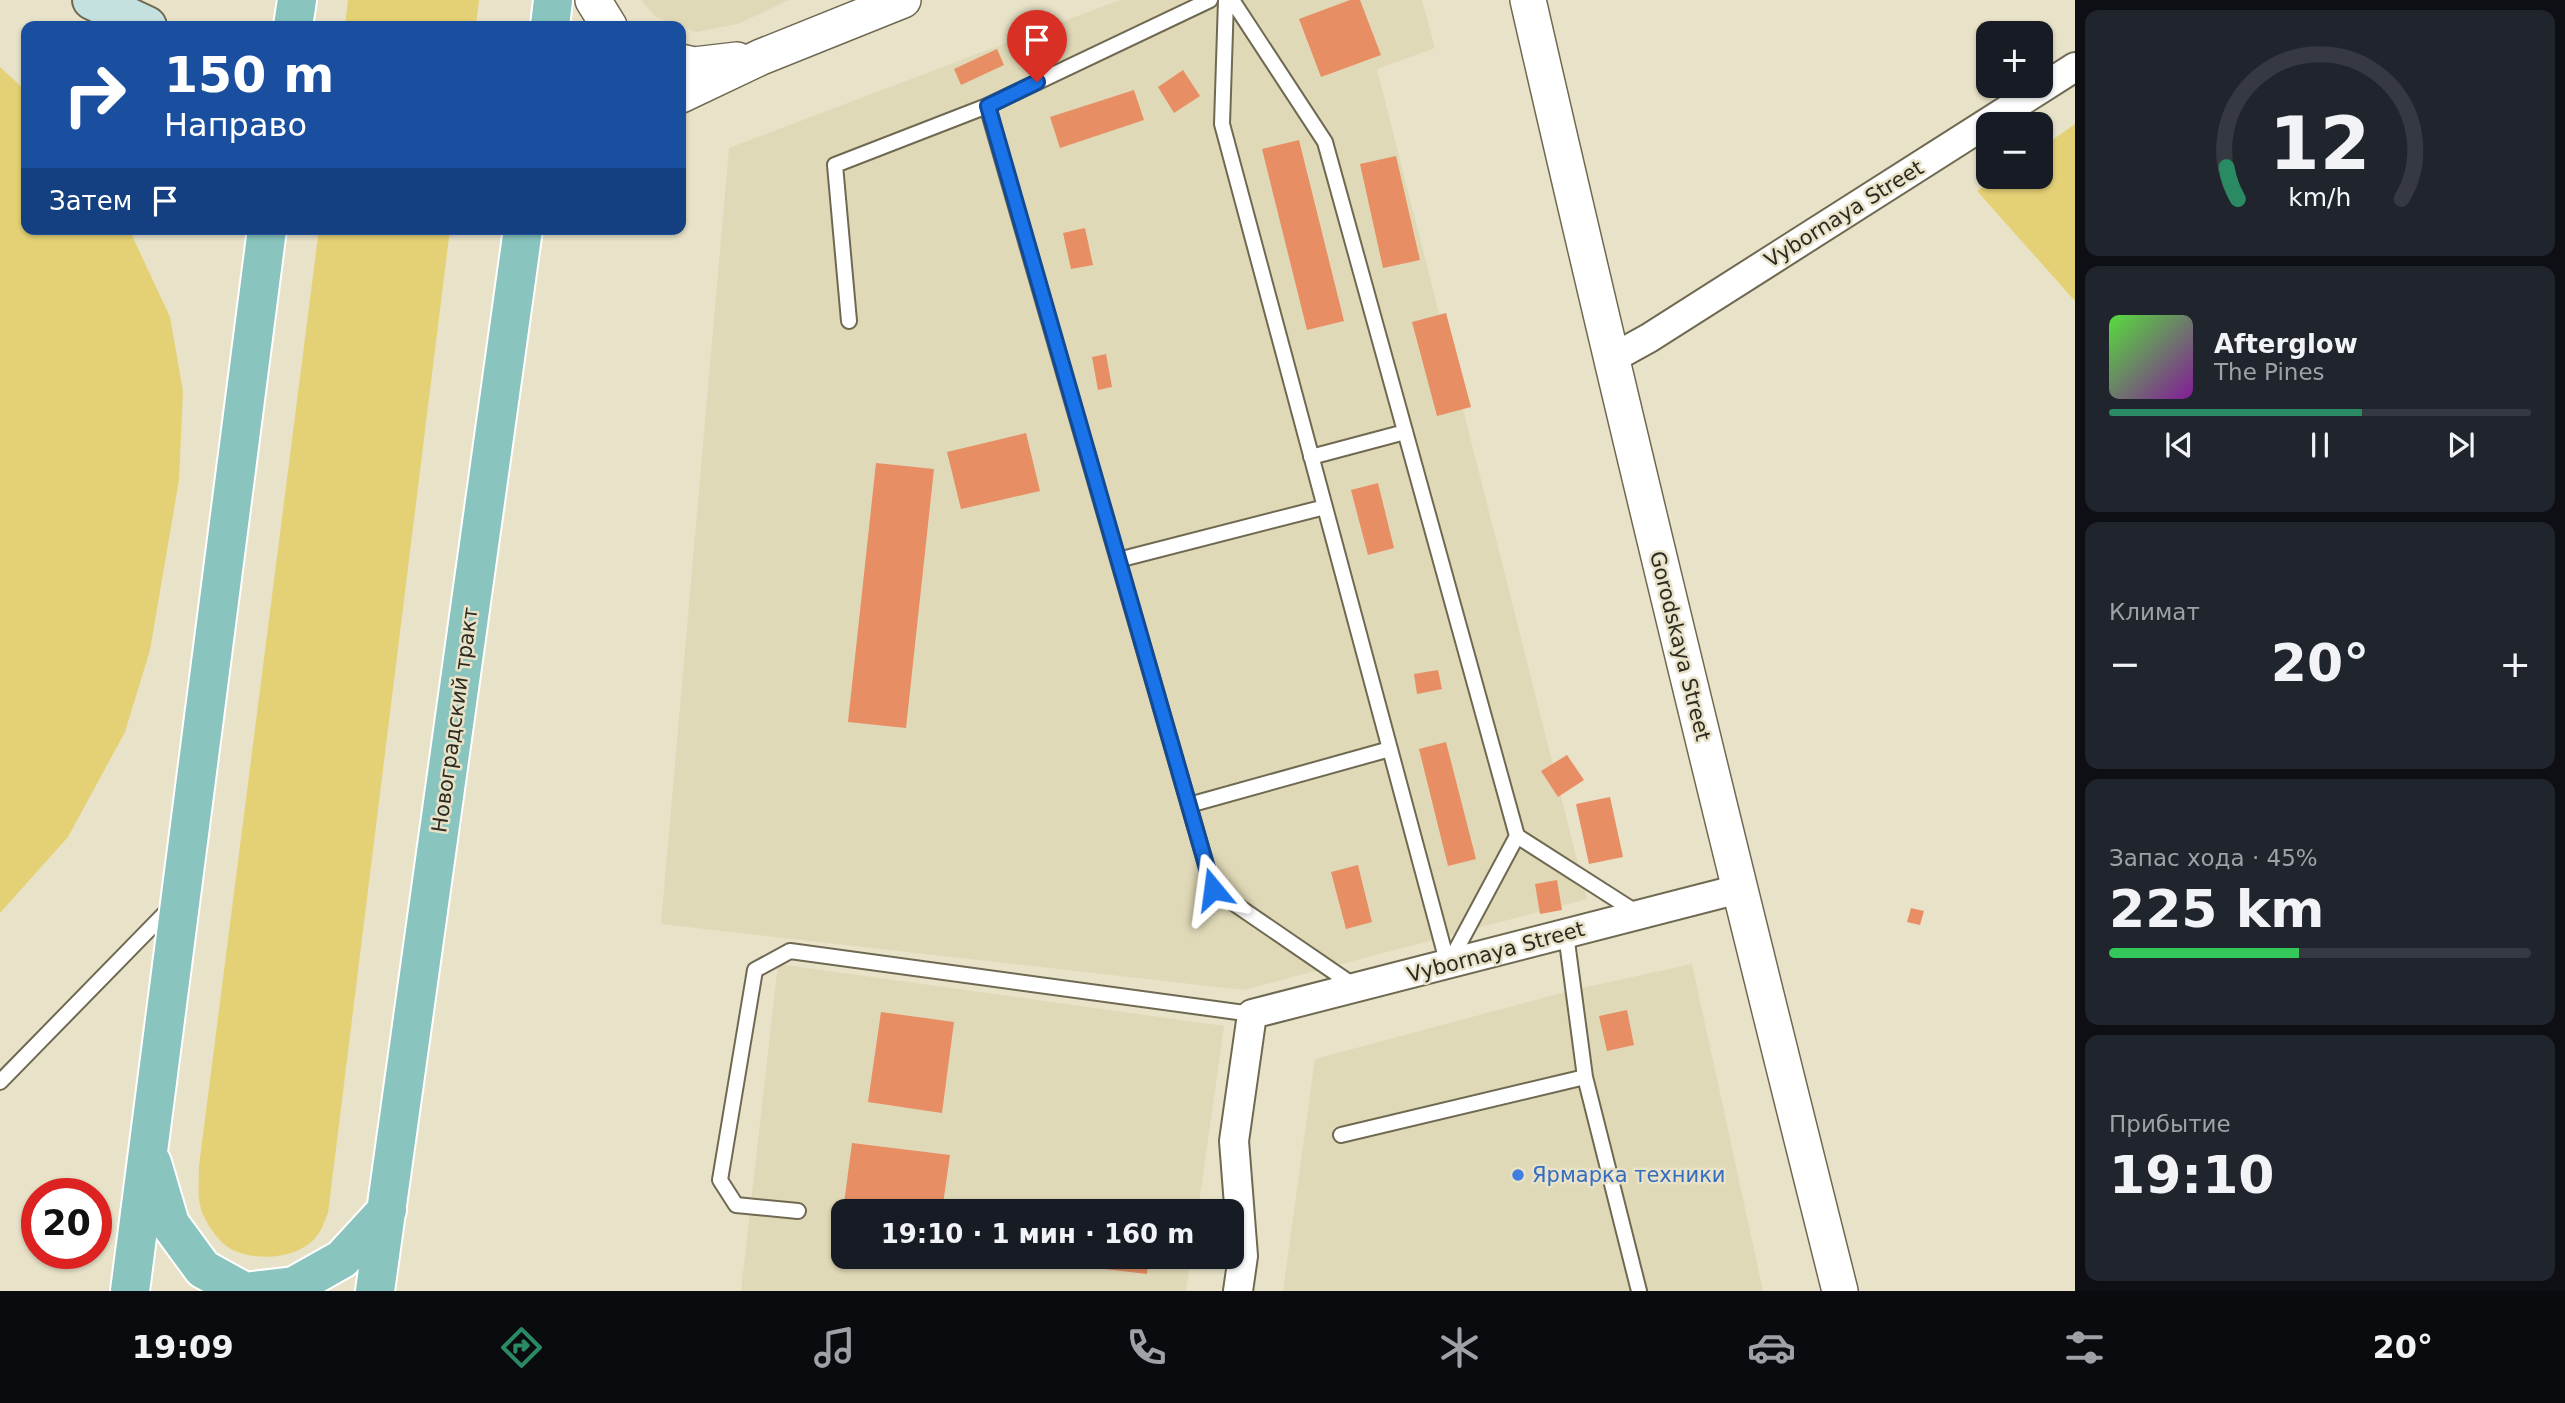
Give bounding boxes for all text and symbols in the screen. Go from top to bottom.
pin [1007,10,1067,82]
icon: arrive [1018,21,1056,59]
map controls [1976,21,2053,189]
button: + [1976,21,2053,98]
text: 150 m [164,47,334,104]
icon: right [49,49,140,140]
text: 12 [2269,101,2371,186]
text: Направо [164,106,307,144]
button: − [1976,112,2053,189]
street label: Vybornaya Street [1760,155,1928,273]
icon: arrive [146,182,184,220]
text: km/h [2288,183,2352,212]
text: Затем [49,186,132,216]
text: Afterglow [2214,329,2358,359]
text: The Pines [2214,359,2325,385]
icon: previous [2160,426,2198,464]
icon: pause [2301,426,2339,464]
icon: next [2442,426,2480,464]
street label: Gorodskaya Street [1645,549,1715,743]
text: Климат [2109,599,2200,625]
street label: Новоградский тракт [427,606,483,834]
text: 20° [2271,633,2369,693]
text: − [2109,642,2141,686]
text: + [2499,642,2531,686]
text: Запас хода · 45% [2109,845,2318,871]
position arrow [1176,852,1250,926]
text: 225 km [2109,879,2324,939]
street label: Vybornaya Street [1405,917,1587,987]
text: Прибытие [2109,1111,2231,1137]
text: 19:10 [2109,1145,2275,1205]
place label: Ярмарка техники [1532,1163,1725,1187]
marker: Ярмарка техники [1510,1167,1526,1183]
speed limit sign: 20 [21,1178,112,1269]
text: 19:10 · 1 мин · 160 m [881,1219,1194,1249]
icon: directions [497,1323,546,1372]
icon: music [810,1323,859,1372]
icon: phone [1122,1323,1171,1372]
icon: climate [1435,1323,1484,1372]
icon: car [1747,1323,1796,1372]
icon: filters [2060,1323,2109,1372]
text: 19:09 [132,1328,234,1366]
text: 20° [2373,1328,2433,1366]

